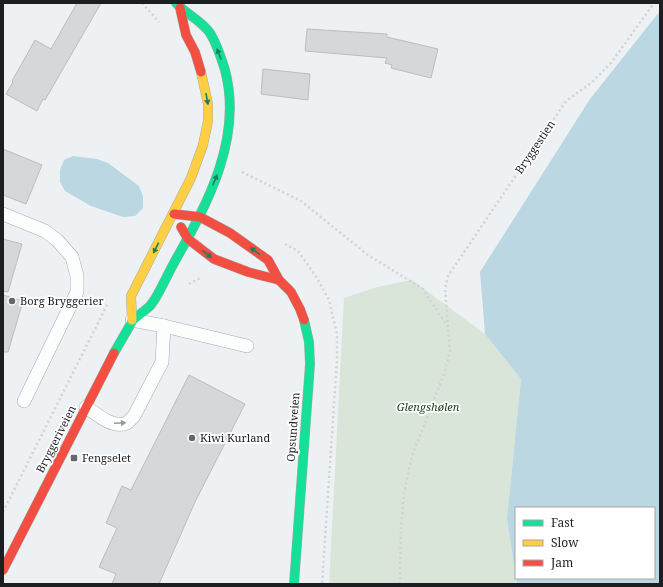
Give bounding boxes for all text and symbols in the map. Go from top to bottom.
one-way arrow [216,49,222,60]
one-way arrow [204,93,210,105]
street label: Bryggestien [511,117,558,176]
one-way arrow [212,175,218,186]
one-way arrow [152,243,159,254]
one-way arrow [249,247,260,255]
one-way arrow [202,250,212,258]
place label: Borg Bryggerier [20,293,104,308]
marker: Borg Bryggerier [7,296,17,306]
street label: Opsundveien [283,392,302,462]
park label: Glengshølen [397,399,460,414]
street label: Bryggeriveien [32,403,79,475]
one-way arrow [114,420,127,426]
place label: Kiwi Kurland [200,430,270,445]
marker: Kiwi Kurland [187,433,197,443]
place label: Fengselet [82,450,131,465]
marker: Fengselet [69,453,79,463]
legend [515,507,655,579]
text: Fast [551,514,574,531]
text: Slow [551,534,579,551]
text: Jam [550,554,573,571]

